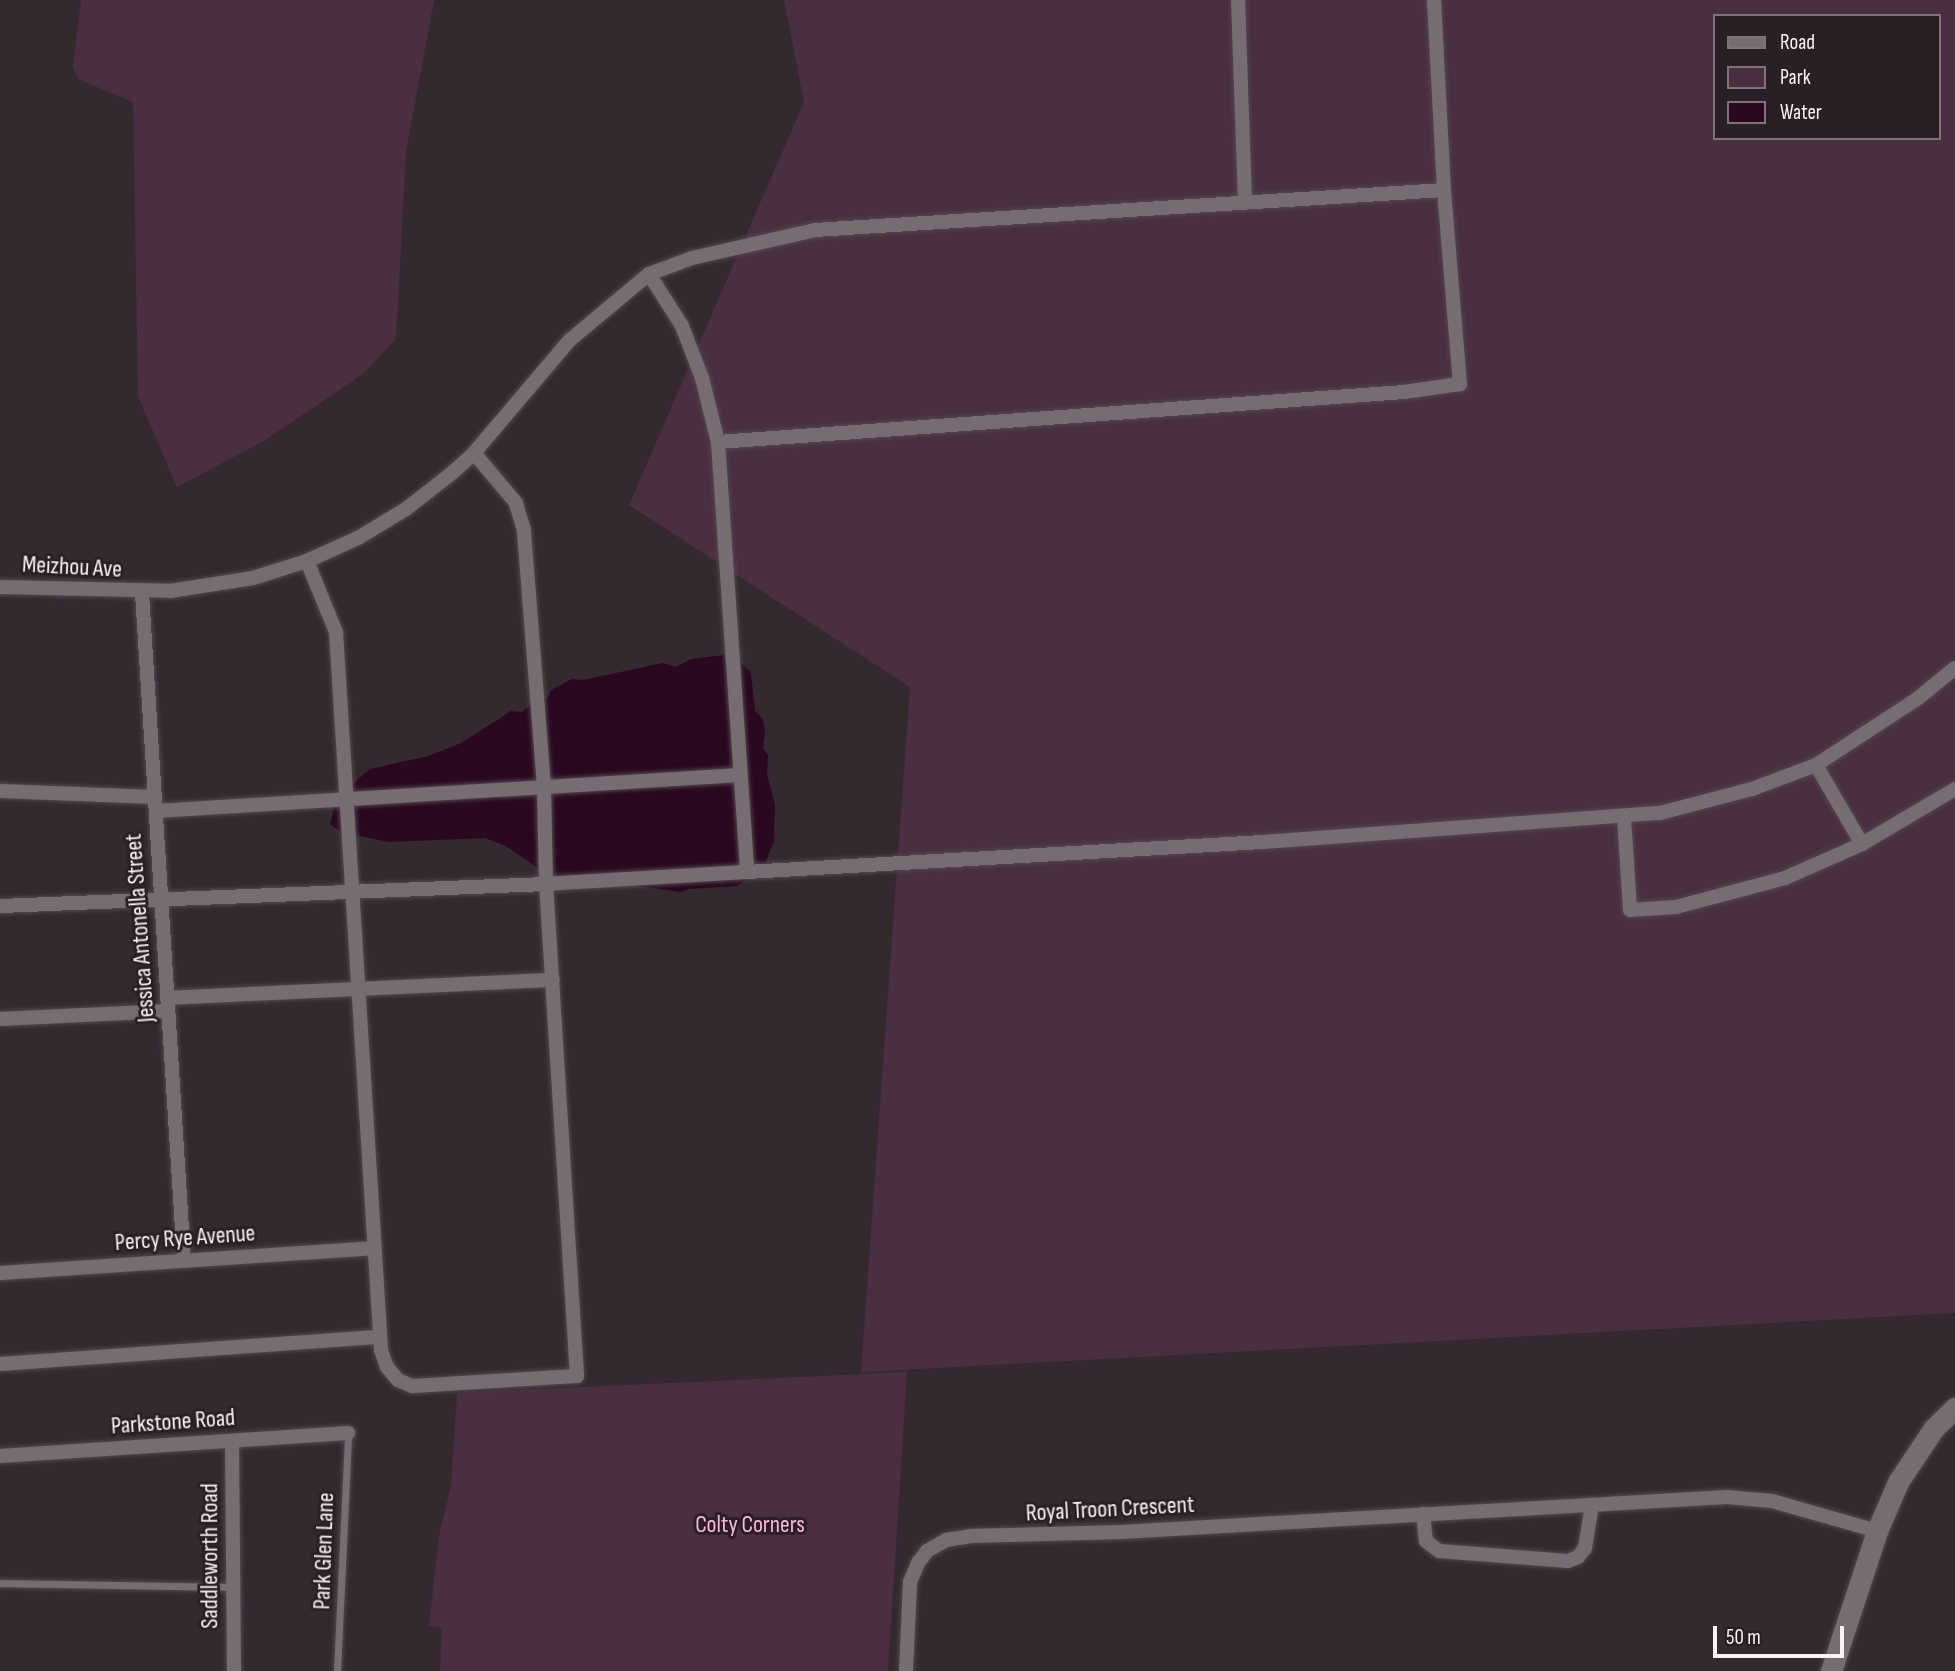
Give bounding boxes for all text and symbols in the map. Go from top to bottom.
legend [1714,14,1941,140]
text: Road [1780,30,1815,55]
text: Park [1780,65,1811,90]
text: Water [1780,100,1822,125]
street label: Meizhou Ave [21,550,123,584]
street label: Jessica Antonella Street [119,833,161,1023]
street label: Percy Rye Avenue [114,1219,256,1257]
street label: Parkstone Road [110,1403,236,1441]
street label: Saddleworth Road [196,1483,224,1629]
street label: Royal Troon Crescent [1025,1490,1195,1528]
street label: Park Glen Lane [308,1492,340,1610]
park label: Colty Corners [695,1511,805,1539]
scale bar [1717,1612,1848,1656]
text: 50 m [1726,1625,1761,1650]

